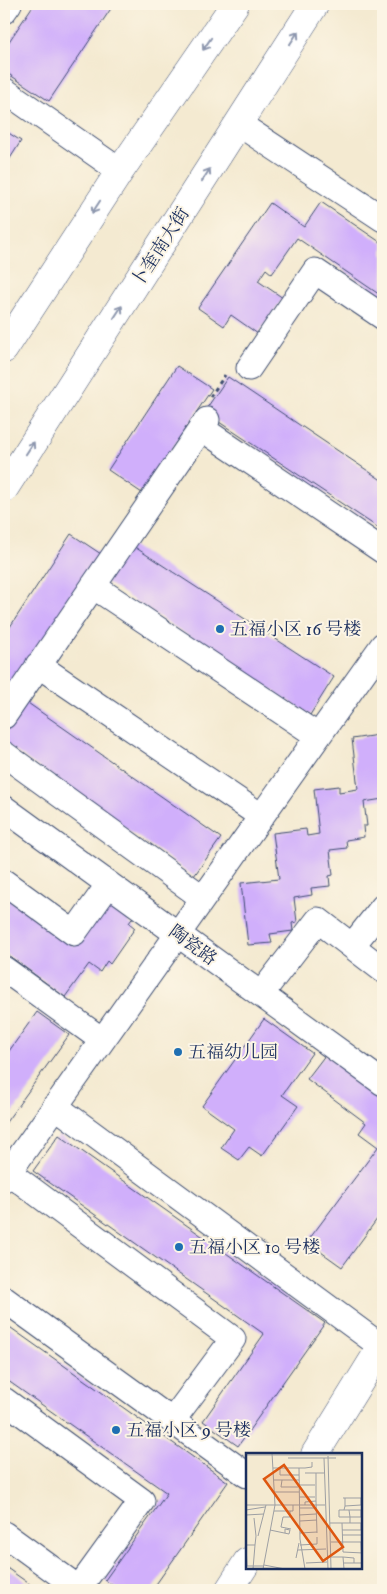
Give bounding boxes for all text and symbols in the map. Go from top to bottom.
one-way arrow [288,31,299,45]
one-way arrow [202,37,212,51]
one-way arrow [201,168,211,182]
one-way arrow [91,200,101,214]
street label: 卜奎南大街 [126,203,195,291]
one-way arrow [113,305,123,319]
one-way arrow [26,442,36,456]
place label: 五福小区 16 号楼 [230,618,361,641]
marker: 五福小区 16 号楼 [214,623,226,635]
street label: 陶瓷路 [164,920,221,971]
place label: 五福幼儿园 [188,1041,278,1064]
marker: 五福幼儿园 [172,1046,184,1058]
place label: 五福小区 10 号楼 [189,1236,320,1259]
marker: 五福小区 10 号楼 [173,1241,185,1253]
place label: 五福小区 9 号楼 [126,1419,251,1442]
marker: 五福小区 9 号楼 [110,1424,122,1436]
inset map [246,1453,362,1569]

